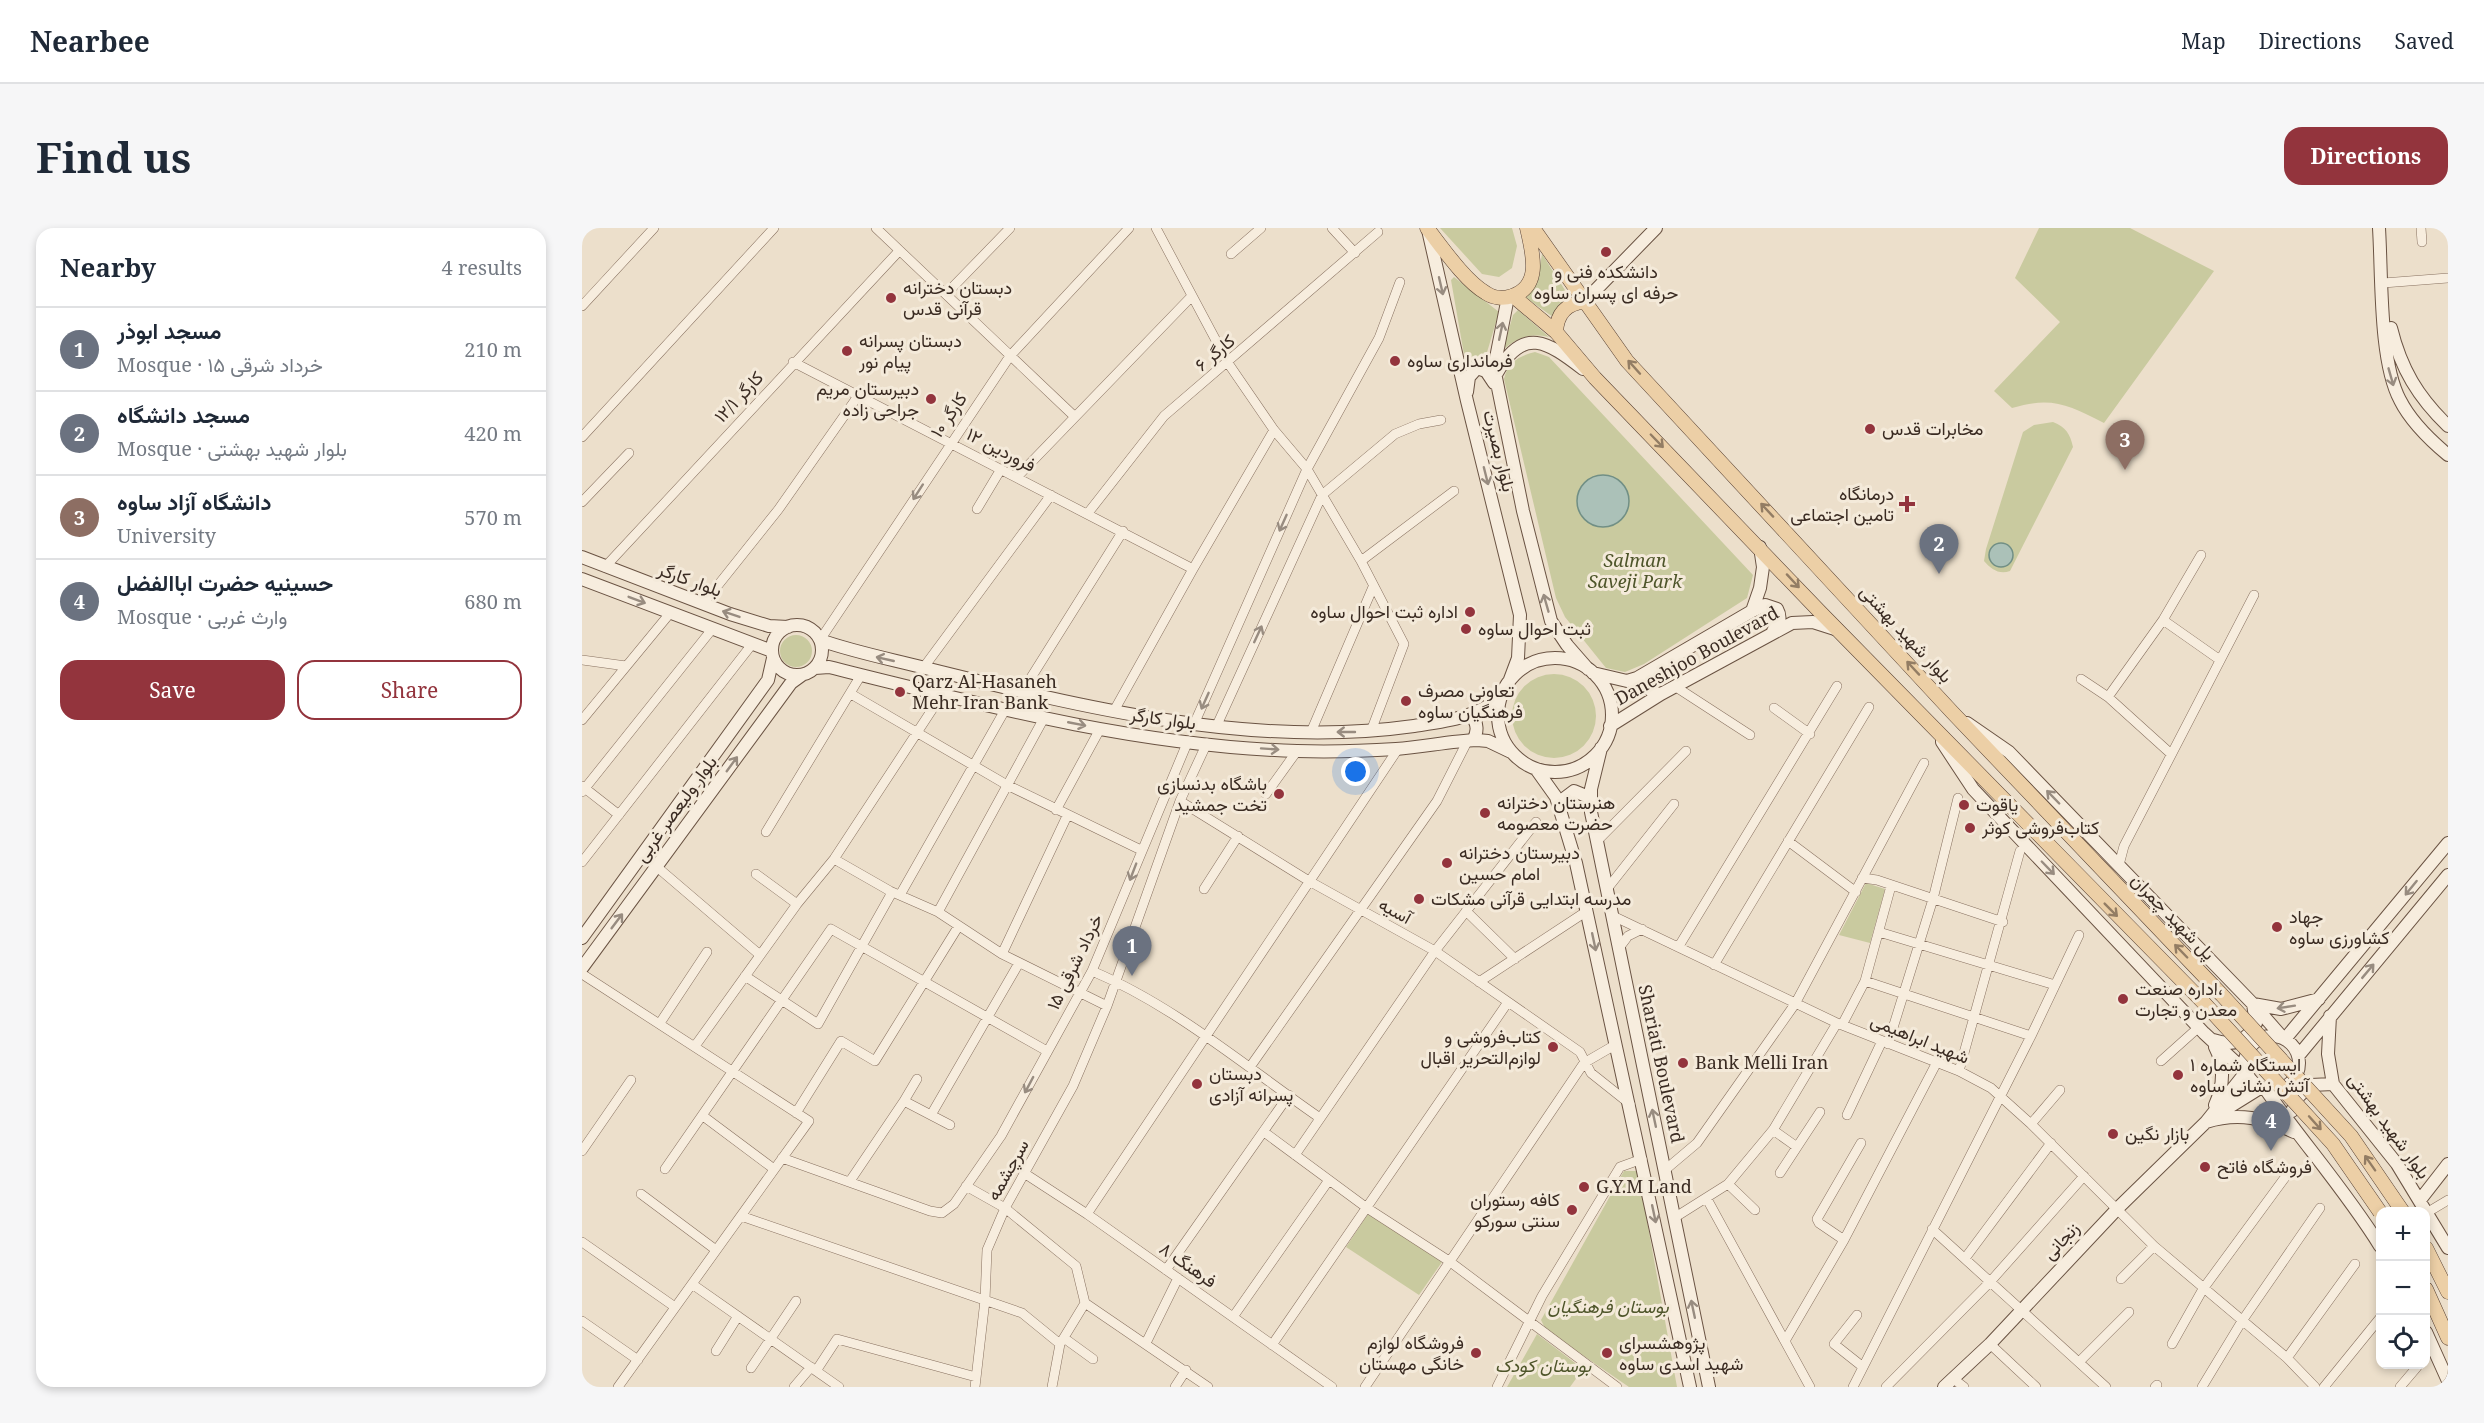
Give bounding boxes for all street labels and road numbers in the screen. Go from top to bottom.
street label: کارگر ۶ [1189,328,1240,376]
street label: کارگر ۱۲/۱ [708,366,768,427]
street label: کارگر ۱۰ [924,387,972,442]
street label: بلوار بصیرت [1478,407,1522,494]
street label: ۱۲ فروردین [963,421,1040,477]
street label: بلوار کارگر [654,556,726,602]
street label: بلوار شهید بهشتی [1855,579,1958,687]
street label: Daneshjoo Boulevard [1610,600,1783,710]
street label: بلوار کارگر [1128,701,1198,734]
street label: بلوار ولیعصر غربی [629,750,722,866]
street label: پل شهید چمران [2126,868,2221,965]
street label: آسیه [1375,891,1418,930]
street label: ۱۵ خرداد شرقی [1041,910,1108,1014]
street label: Shariati Boulevard [1633,982,1690,1145]
street label: شهید ابراهیمی [1867,1007,1973,1069]
street label: بلوار شهید بهشتی [2343,1068,2436,1183]
street label: سرچشمه [980,1135,1035,1205]
street label: زنجانی [2037,1216,2084,1265]
street label: فرهنگ ۸ [1155,1236,1222,1293]

